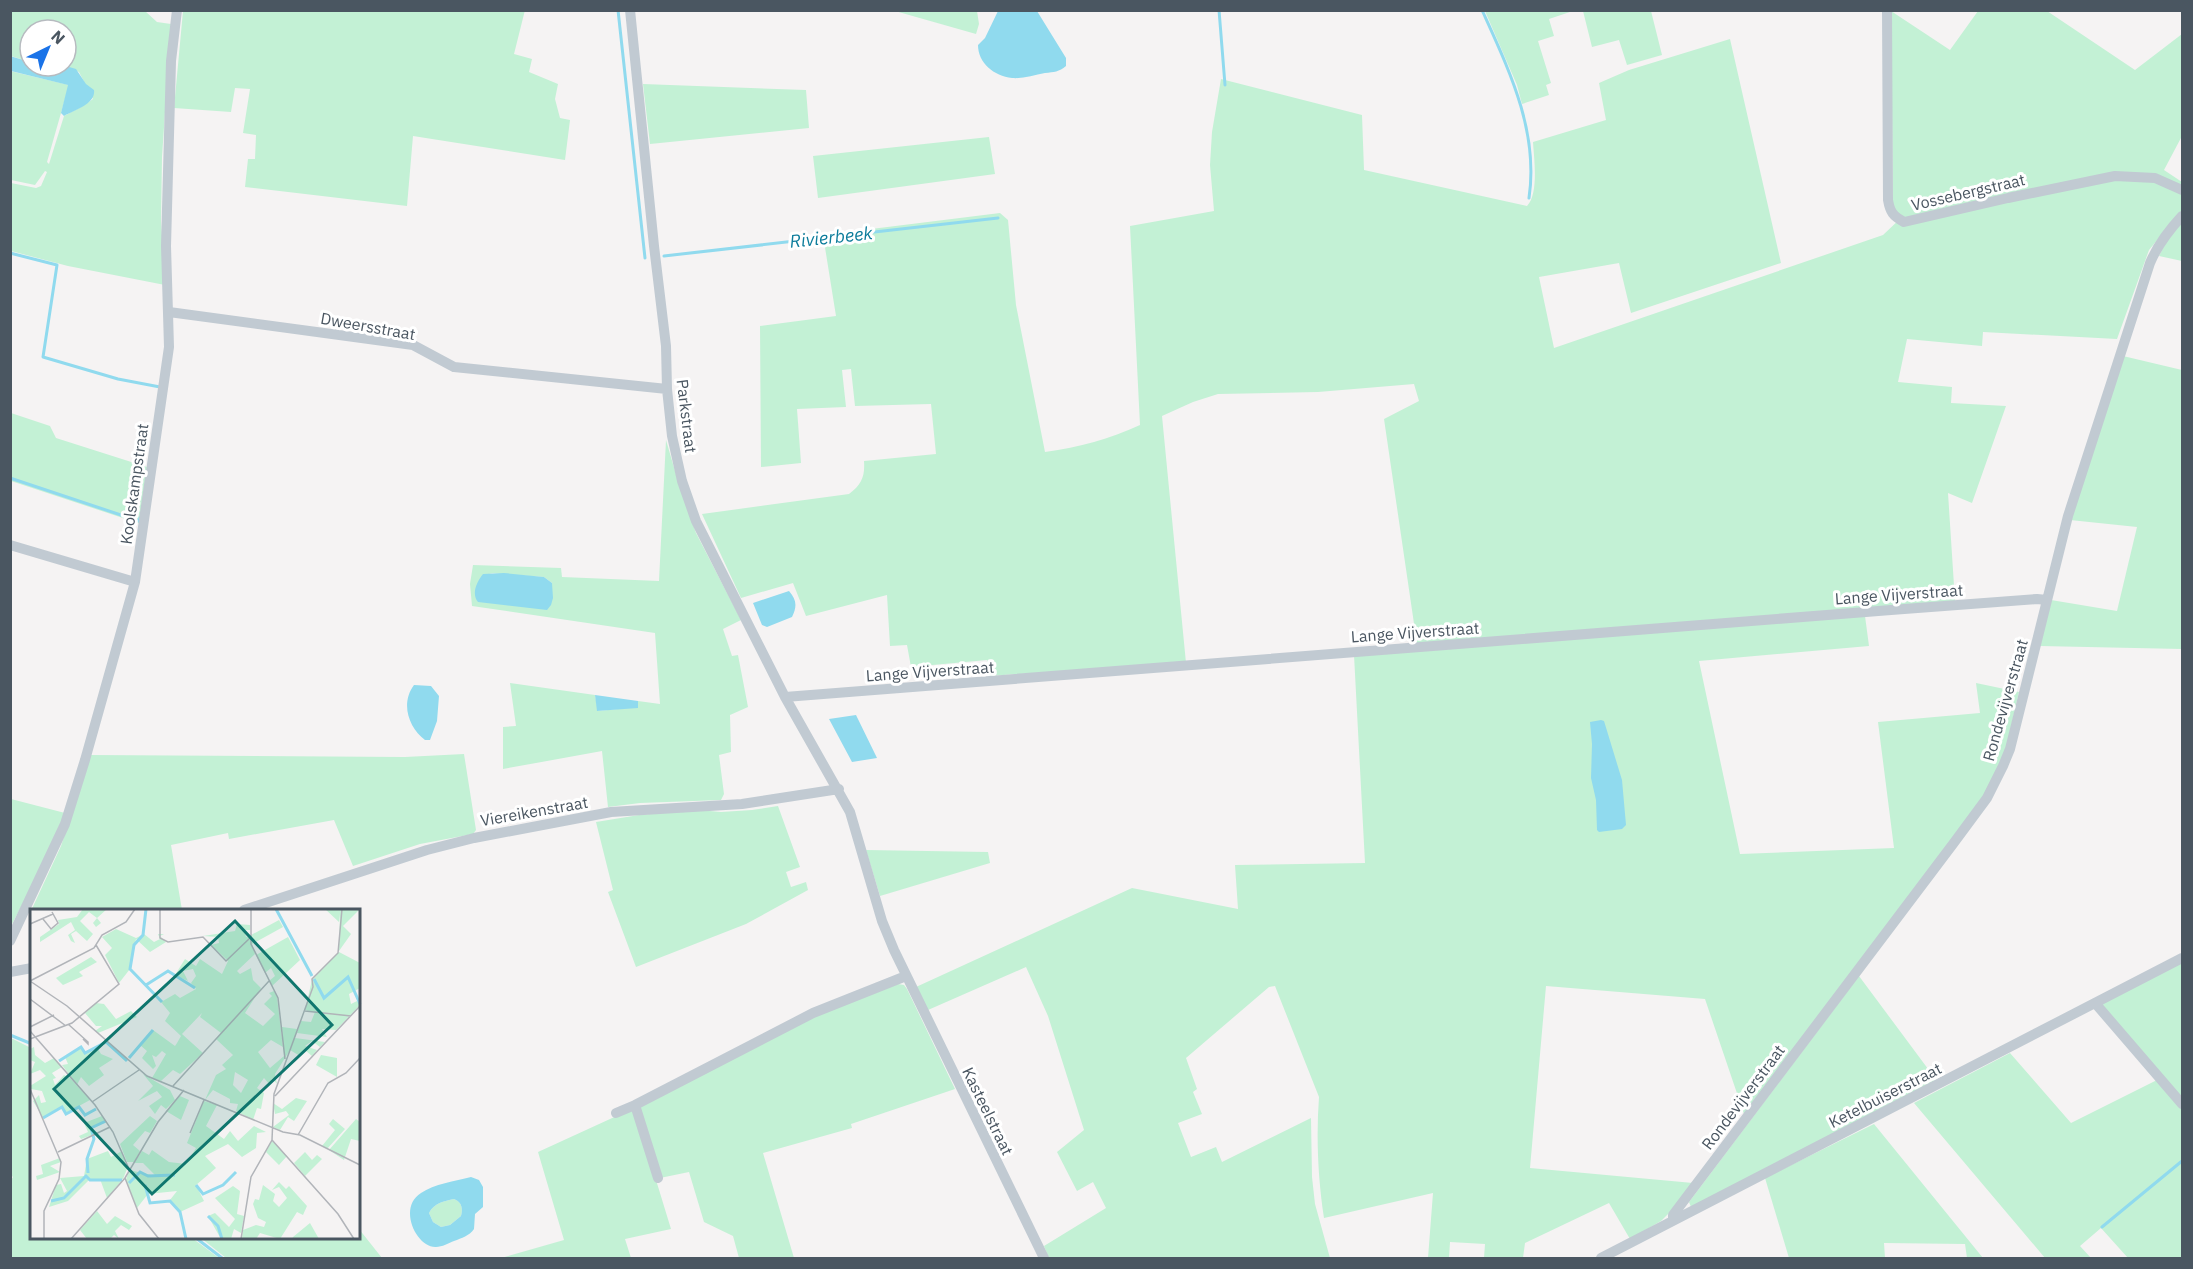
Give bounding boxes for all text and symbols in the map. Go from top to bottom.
north arrow [18,18,78,78]
text: N [47,26,69,48]
street label: Vossebergstraat [1909,169,2027,215]
water label: Rivierbeek [788,221,874,253]
street label: Dweersstraat [319,308,417,344]
street label: Parkstraat [673,378,701,454]
street label: Koolskampstraat [116,422,152,546]
street label: Lange Vijverstraat [1834,580,1964,608]
street label: Lange Vijverstraat [1350,618,1480,646]
street label: Rondevijverstraat [1978,637,2032,763]
street label: Lange Vijverstraat [865,657,995,685]
street label: Viereikenstraat [479,792,589,830]
inset map [30,909,360,1239]
street label: Rondevijverstraat [1697,1041,1789,1153]
street label: Ketelbuiserstraat [1825,1058,1945,1132]
street label: Kasteelstraat [958,1064,1018,1158]

